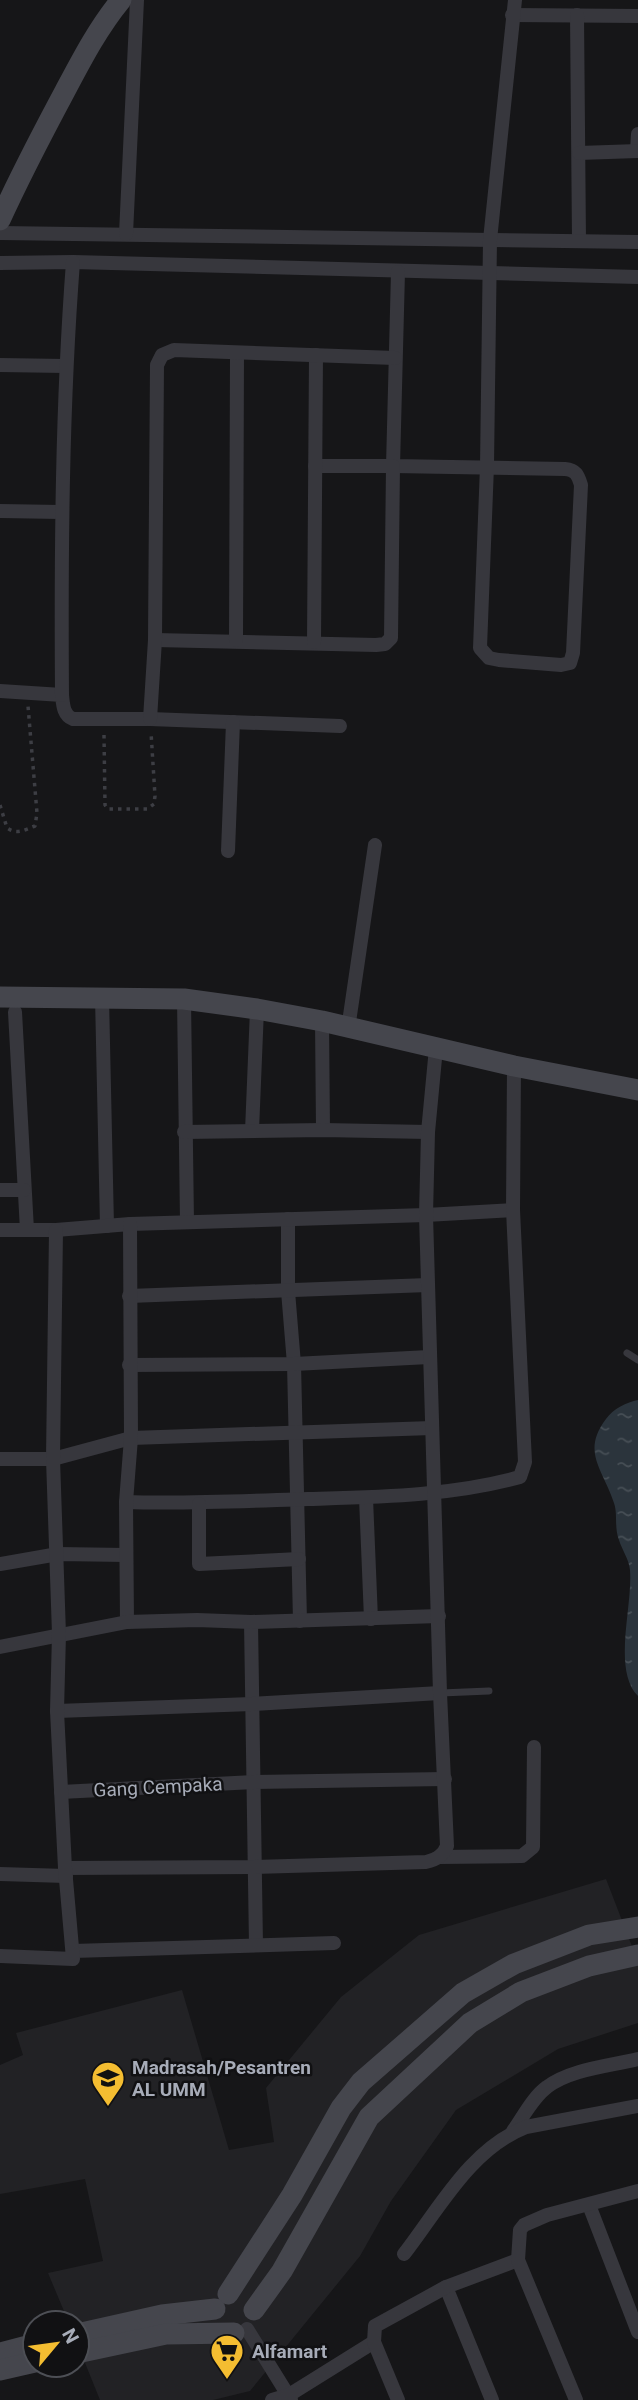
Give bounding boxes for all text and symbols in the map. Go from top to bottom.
street label: Gang Cempaka [93,1772,223,1802]
place label: Madrasah/Pesantren AL UMM [132,2056,311,2101]
school or university icon: Madrasah/Pesantren AL UMM [89,2059,127,2108]
north arrow [21,2309,91,2379]
text: N [57,2325,84,2347]
supermarket icon: Alfamart [208,2332,246,2381]
place label: Alfamart [252,2340,328,2363]

